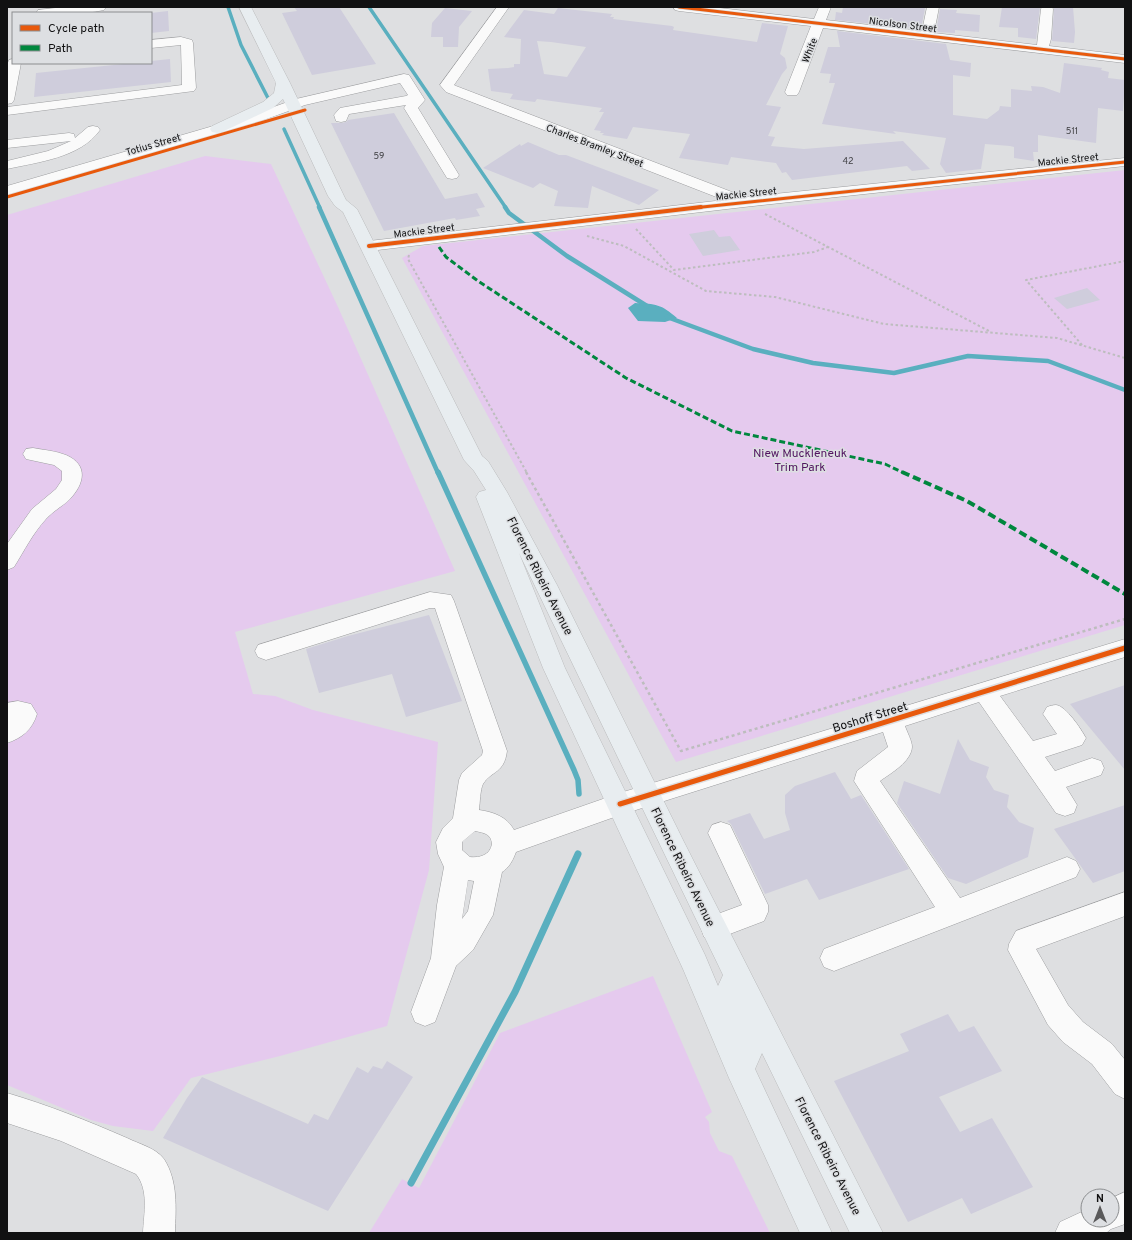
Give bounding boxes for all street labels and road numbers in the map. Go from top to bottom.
street label: Nicolson Street [868,15,938,36]
street label: White [800,36,821,65]
street label: Charles Bramley Street [544,122,645,171]
street label: Totius Street [124,131,183,160]
street label: Mackie Street [1037,151,1100,170]
street label: Mackie Street [715,185,778,204]
street label: Mackie Street [393,221,456,242]
street label: Florence Ribeiro Avenue [502,515,576,638]
street label: Boshoff Street [831,699,910,737]
street label: Florence Ribeiro Avenue [646,805,718,930]
street label: Florence Ribeiro Avenue [790,1095,864,1218]

